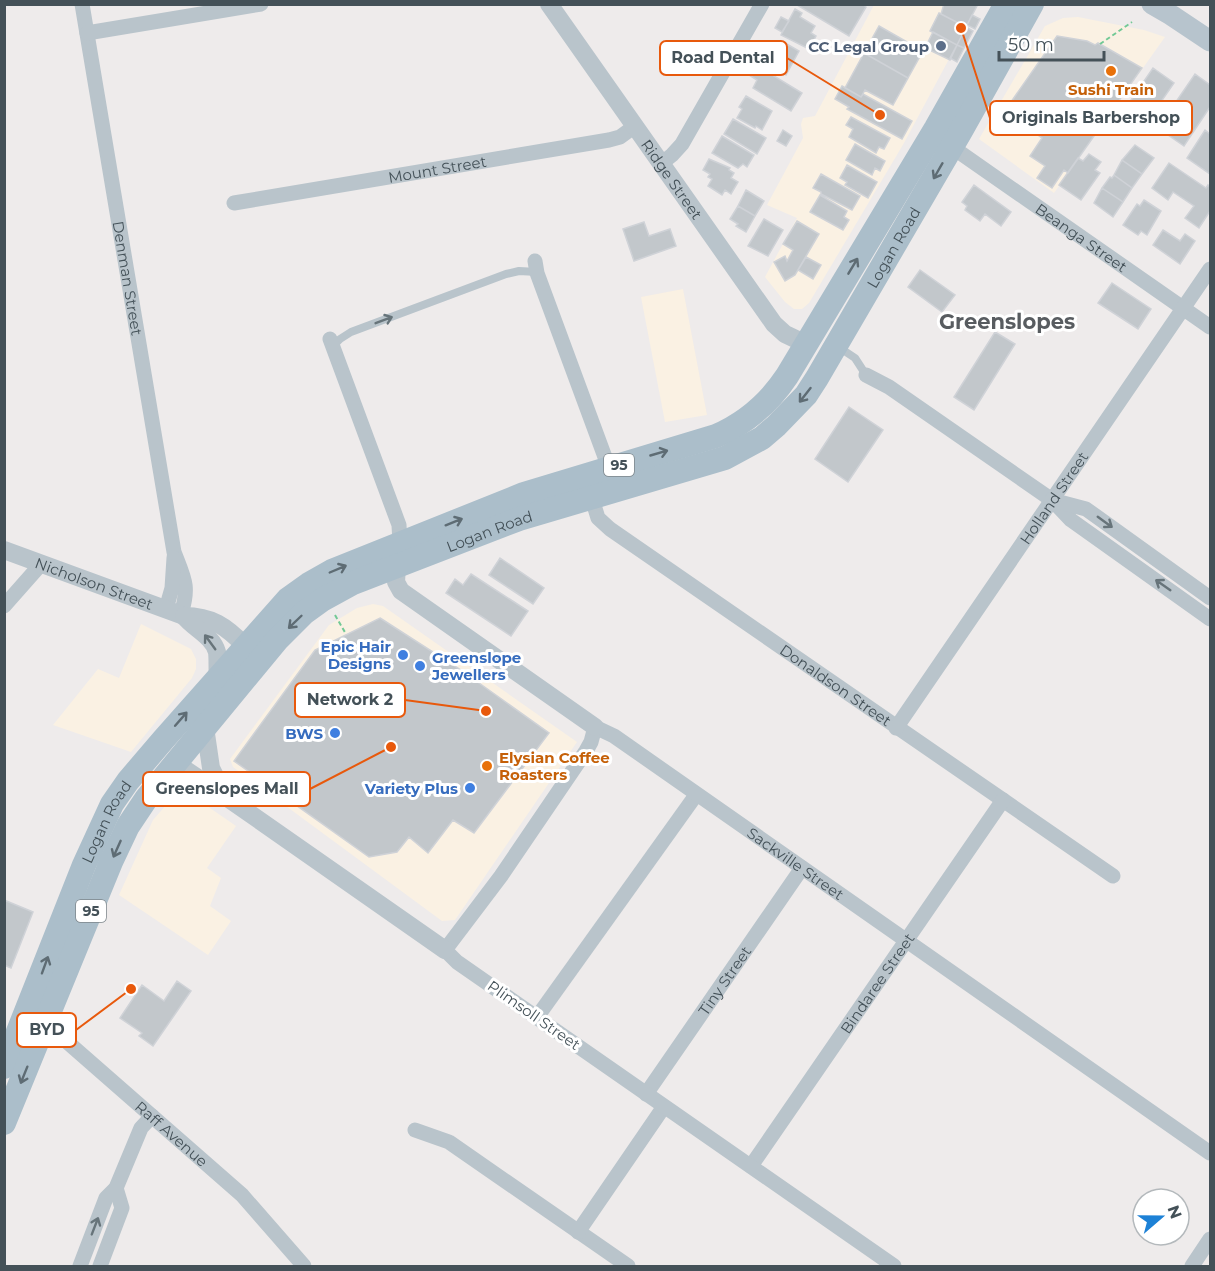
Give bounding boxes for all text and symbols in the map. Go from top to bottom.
scale bar [999,24,1104,62]
text: 50 m [1008,34,1054,56]
place label: CC Legal Group [808,37,929,56]
marker: CC Legal Group [934,39,948,53]
callout: Road Dental [660,41,787,75]
text: Road Dental [671,48,775,67]
marker: Sushi Train [1104,64,1118,78]
place label: Sushi Train [1068,80,1154,99]
callout: Originals Barbershop [990,101,1192,135]
text: Originals Barbershop [1002,108,1180,127]
street label: Ridge Street [637,135,707,223]
street label: Mount Street [387,151,488,186]
one-way arrow [932,162,944,179]
street label: Beanga Street [1032,199,1131,276]
street label: Logan Road [862,203,924,291]
street label: Denman Street [109,219,147,337]
one-way arrow [847,258,859,275]
district label: Greenslopes [939,309,1075,334]
one-way arrow [374,313,393,324]
one-way arrow [798,387,811,403]
one-way arrow [649,447,668,458]
street label: Holland Street [1015,448,1092,548]
road number: 95 [604,454,634,476]
street label: Logan Road [443,506,534,556]
one-way arrow [444,516,463,527]
one-way arrow [1097,516,1113,529]
street label: Nicholson Street [32,553,156,613]
one-way arrow [328,563,346,574]
one-way arrow [1155,579,1171,591]
one-way arrow [287,615,302,629]
one-way arrow [204,634,217,650]
place label: Epic Hair Designs [321,637,392,673]
street label: Donaldson Street [776,640,895,730]
marker: Epic Hair Designs [396,648,410,662]
place label: Greenslope Jewellers [431,648,521,684]
marker: Greenslope Jewellers [413,659,427,673]
callout: Network 2 [295,683,405,717]
text: Network 2 [307,690,393,709]
one-way arrow [174,712,188,727]
place label: BWS [285,724,323,743]
marker: BWS [328,726,342,740]
place label: Elysian Coffee Roasters [499,748,610,784]
marker: Elysian Coffee Roasters [480,759,494,773]
callout: Greenslopes Mall [143,772,310,806]
street label: Logan Road [77,776,135,866]
text: Greenslopes Mall [155,779,299,798]
place label: Variety Plus [364,779,458,798]
marker: Variety Plus [463,781,477,795]
street label: Sackville Street [744,823,848,904]
one-way arrow [110,840,122,858]
road number: 95 [76,900,106,922]
street label: Bindaree Street [836,929,918,1037]
street label: Tiny Street [694,942,755,1019]
one-way arrow [41,956,52,975]
street label: Plimsoll Street [484,976,584,1054]
callout: BYD [17,1013,76,1047]
text: BYD [29,1020,65,1039]
one-way arrow [18,1065,29,1084]
street label: Raff Avenue [132,1097,212,1170]
north arrow [1131,1187,1191,1247]
text: N [1163,1203,1186,1221]
one-way arrow [90,1217,101,1235]

